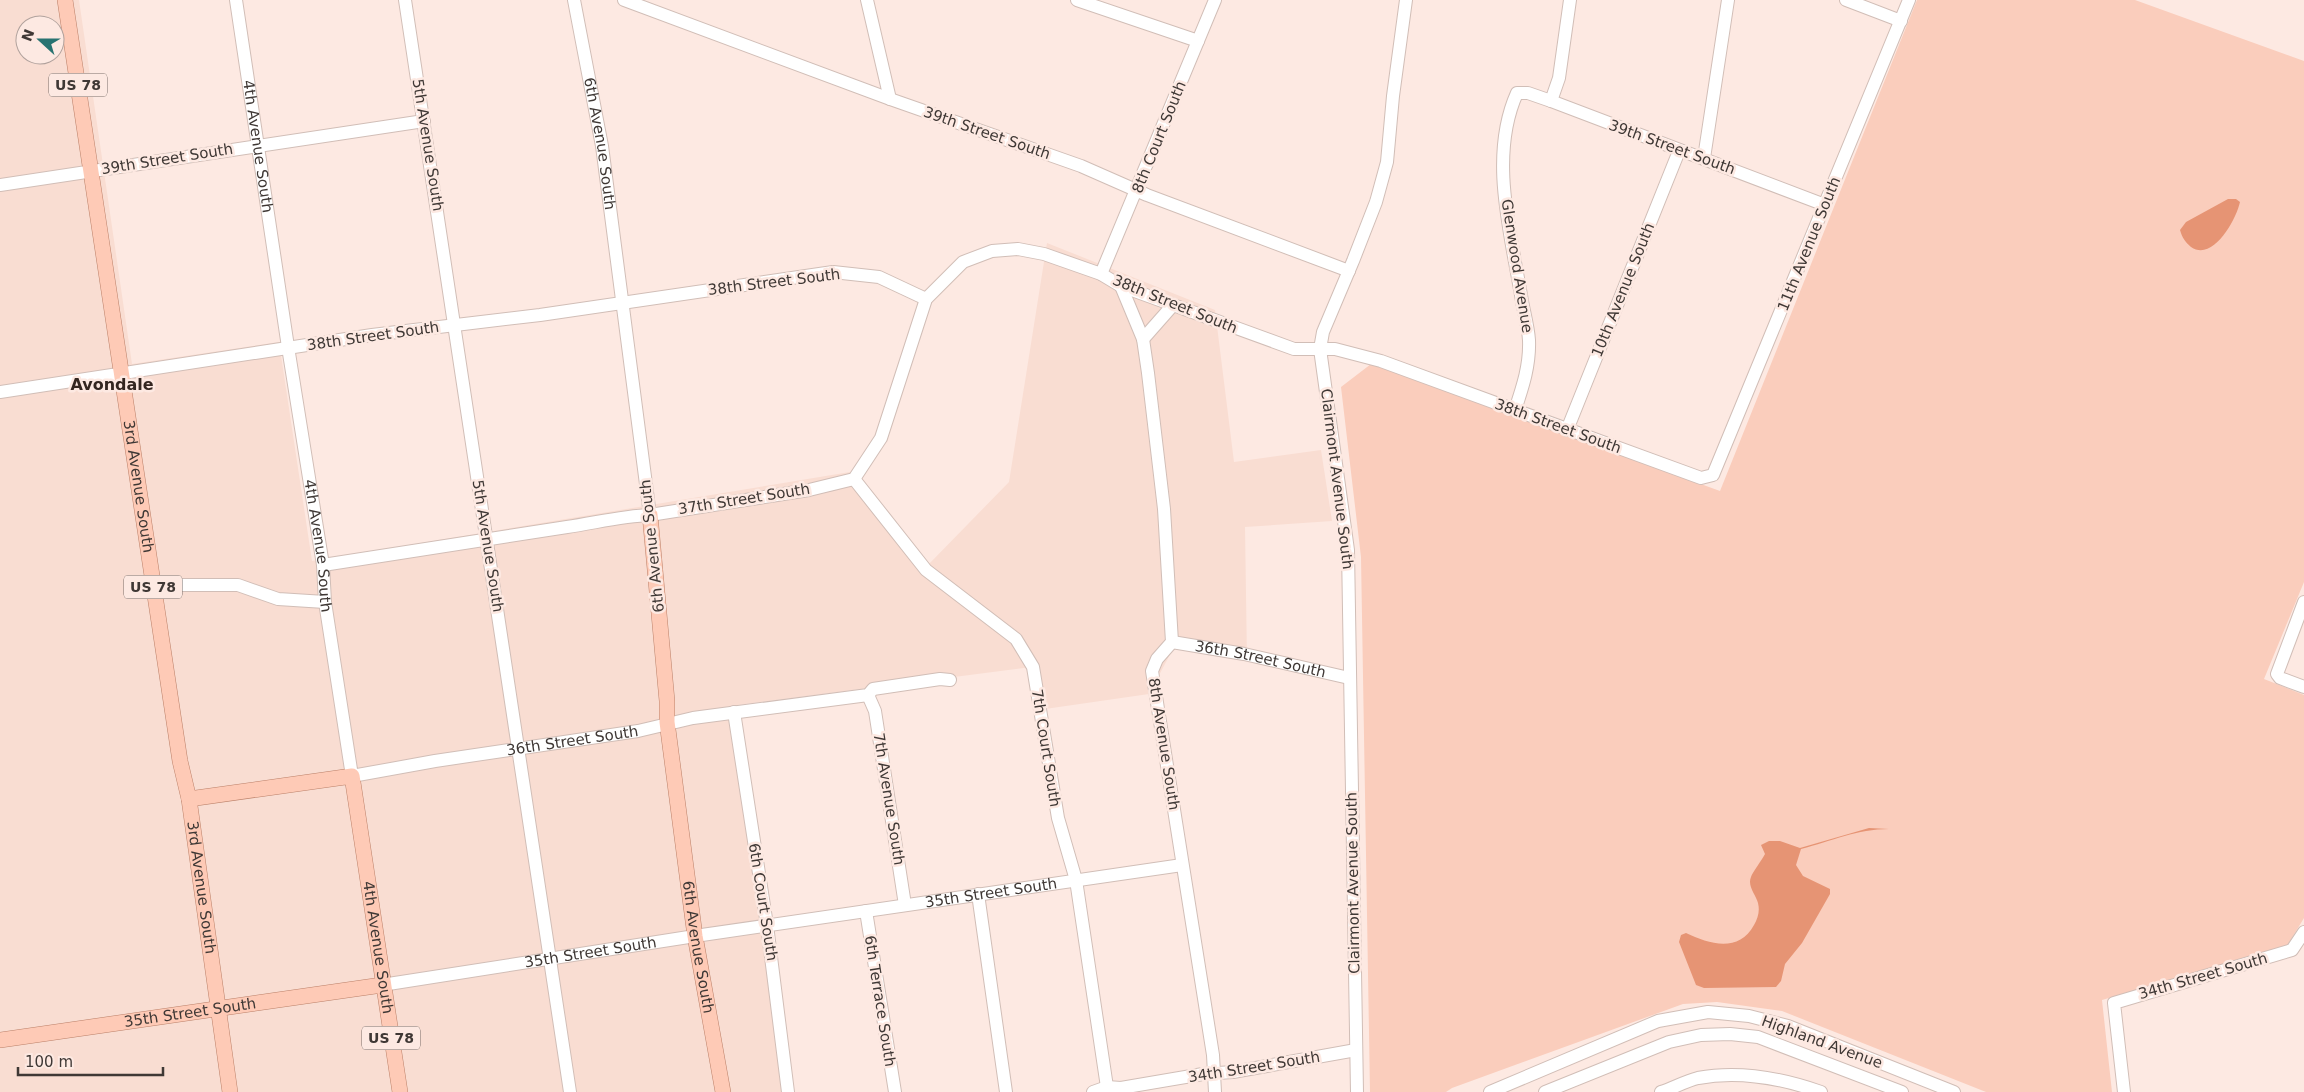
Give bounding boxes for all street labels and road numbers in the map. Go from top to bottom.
road number: US 78 [49,74,107,96]
street label: 6th Avenue South [580,76,619,211]
street label: 5th Avenue South [409,78,447,212]
street label: 8th Court South [1128,78,1190,196]
street label: 4th Avenue South [239,79,277,214]
street label: 39th Street South [921,103,1053,163]
street label: 39th Street South [1606,116,1738,178]
street label: 39th Street South [100,140,234,178]
street label: 11th Avenue South [1774,174,1844,314]
street label: Glenwood Avenue [1498,198,1536,334]
street label: 10th Avenue South [1588,220,1658,360]
street label: 38th Street South [707,265,841,299]
street label: 38th Street South [1110,271,1240,337]
street label: 38th Street South [306,318,440,354]
street label: Clairmont Avenue South [1317,388,1357,570]
street label: 38th Street South [1492,395,1624,457]
street label: 3rd Avenue South [120,419,157,554]
street label: 4th Avenue South [300,478,335,614]
street label: 5th Avenue South [469,479,507,613]
street label: 6th Avenue South [636,479,668,613]
street label: 37th Street South [677,480,811,518]
road number: US 78 [124,576,182,598]
street label: 36th Street South [1194,637,1328,681]
street label: 8th Avenue South [1145,677,1183,811]
street label: 7th Court South [1028,688,1064,808]
street label: 36th Street South [505,722,640,759]
street label: 7th Avenue South [870,732,908,866]
street label: Clairmont Avenue South [1342,792,1364,974]
street label: 3rd Avenue South [183,820,220,955]
street label: 6th Court South [745,842,781,962]
street label: 35th Street South [924,874,1058,911]
street label: 4th Avenue South [359,880,397,1015]
street label: 6th Avenue South [679,880,718,1015]
street label: 35th Street South [523,933,658,972]
street label: 6th Terrace South [861,934,899,1068]
street label: 34th Street South [2137,949,2269,1003]
street label: 35th Street South [123,994,257,1031]
street label: Highland Avenue [1759,1012,1885,1072]
road number: US 78 [362,1026,420,1050]
street label: 34th Street South [1187,1048,1321,1086]

